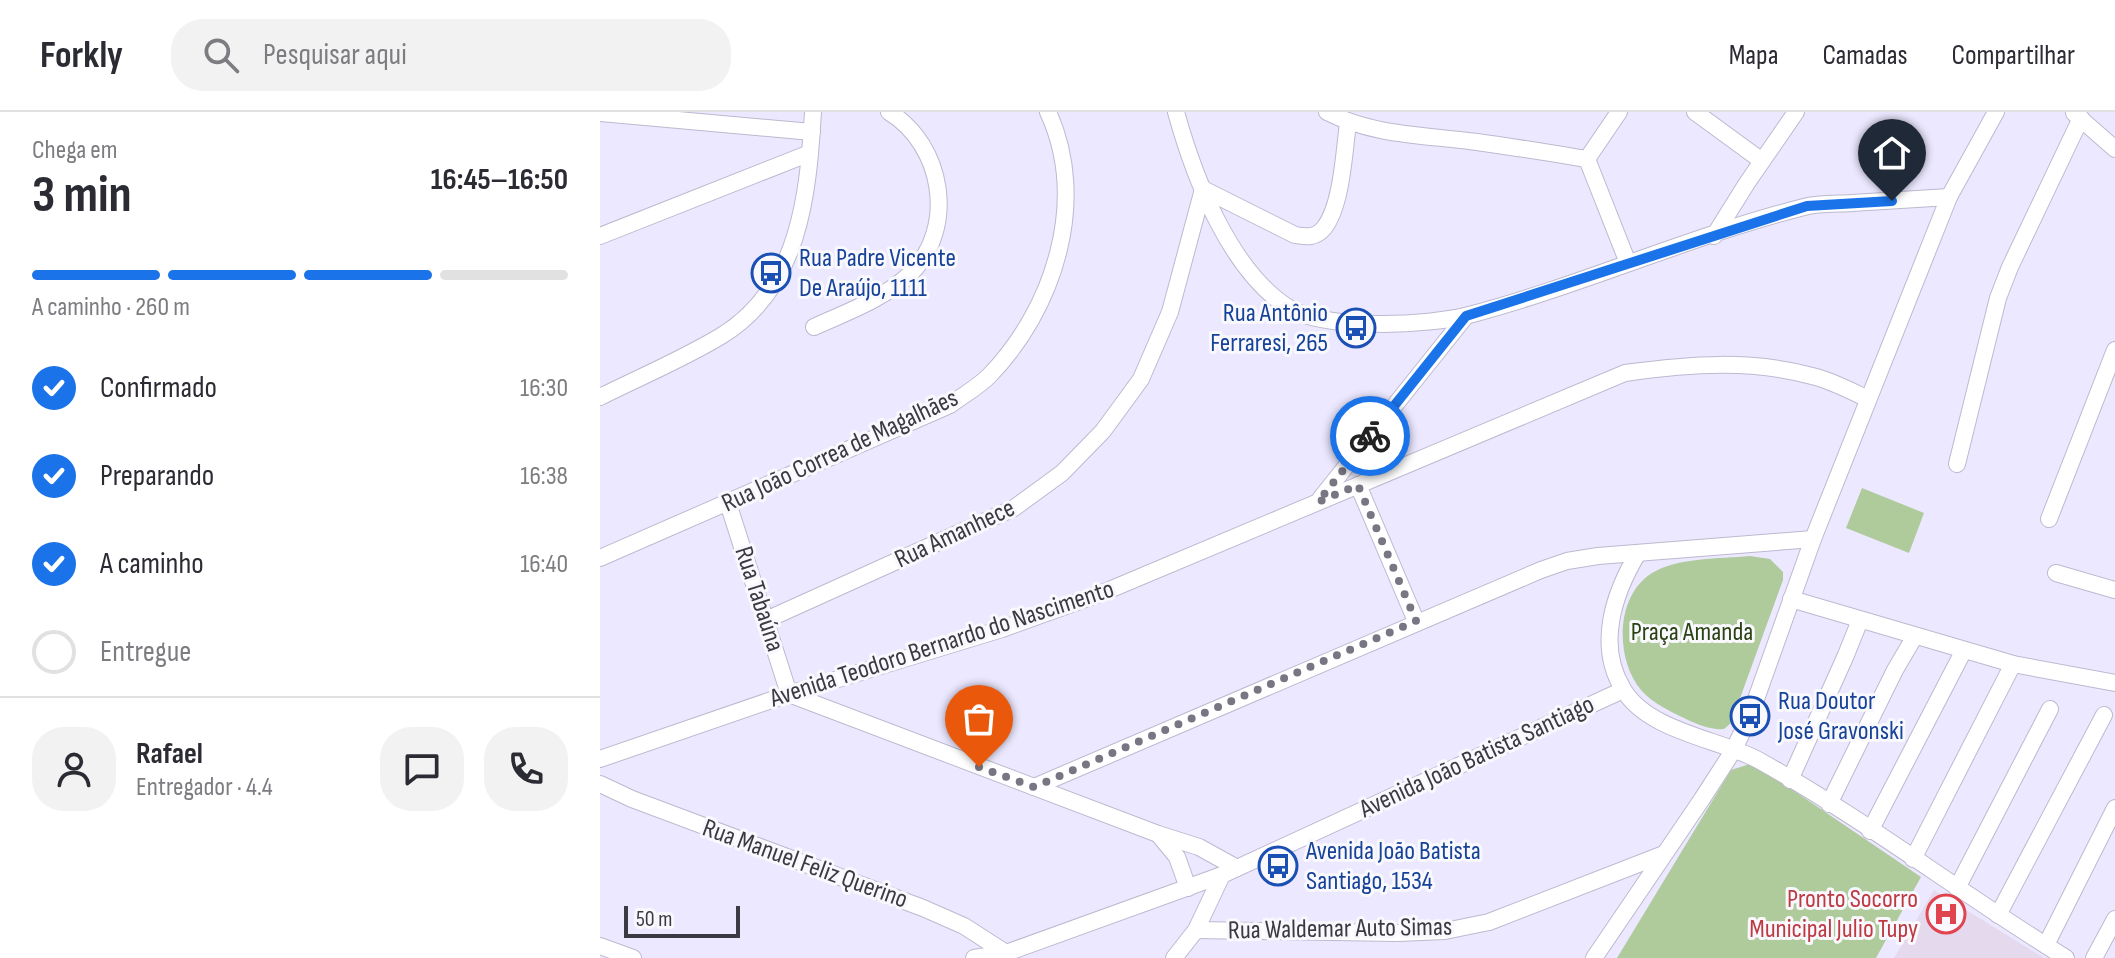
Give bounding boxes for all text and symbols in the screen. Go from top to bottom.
search box [171,19,731,91]
text: Forkly [40,33,123,78]
icon: search [199,33,243,77]
text: Pesquisar aqui [263,37,407,73]
text: Mapa [1729,39,1778,72]
text: Camadas [1822,39,1908,72]
text: Compartilhar [1952,39,2075,72]
pin [1858,119,1926,201]
icon: home [1870,131,1914,175]
text: Chega em [32,135,118,166]
text: 16:45–16:50 [431,162,568,198]
text: 3 min [32,164,132,227]
place label: Rua Padre Vicente De Araújo, 1111 [799,243,956,304]
bus stop icon: Rua Padre Vicente De Araújo, 1111 [750,252,792,294]
text: A caminho · 260 m [32,292,190,323]
place label: Rua Antônio Ferraresi, 265 [1210,298,1328,359]
bus stop icon: Rua Antônio Ferraresi, 265 [1335,307,1377,349]
icon: check [32,366,76,410]
text: Confirmado [100,370,217,406]
text: 16:30 [520,373,568,404]
street label: Rua João Correa de Magalhães [717,383,963,519]
courier [1330,396,1410,476]
icon: bike [1348,414,1392,458]
icon: check [32,454,76,498]
text: Preparando [100,458,214,494]
text: 16:38 [520,461,568,492]
street label: Rua Amanhece [890,493,1020,575]
icon: check [32,542,76,586]
street label: Rua Tabaúna [727,543,791,655]
text: A caminho [100,546,204,582]
text: 16:40 [520,549,568,580]
street label: Avenida Teodoro Bernardo do Nascimento [765,574,1118,715]
park label: Praça Amanda [1631,617,1753,648]
text: Entregue [100,634,191,670]
pin [945,685,1013,767]
place label: Rua Doutor José Gravonski [1777,686,1904,747]
street label: Avenida João Batista Santiago [1354,689,1599,825]
bus stop icon: Rua Doutor José Gravonski [1729,695,1771,737]
icon: bag [957,697,1001,741]
button: person [32,727,116,811]
button: chat [380,727,464,811]
button: phone [484,727,568,811]
text: Rafael [136,736,203,772]
text: Entregador · 4.4 [136,772,273,803]
street label: Rua Manuel Feliz Querino [698,813,912,915]
place label: Avenida João Batista Santiago, 1534 [1305,836,1481,897]
bus stop icon: Avenida João Batista Santiago, 1534 [1257,845,1299,887]
place label: Pronto Socorro Municipal Julio Tupy [1749,884,1918,945]
hospital icon: Pronto Socorro Municipal Julio Tupy [1925,893,1967,935]
scale bar [624,902,740,938]
text: 50 m [636,906,672,933]
street label: Rua Waldemar Auto Simas [1228,912,1452,946]

